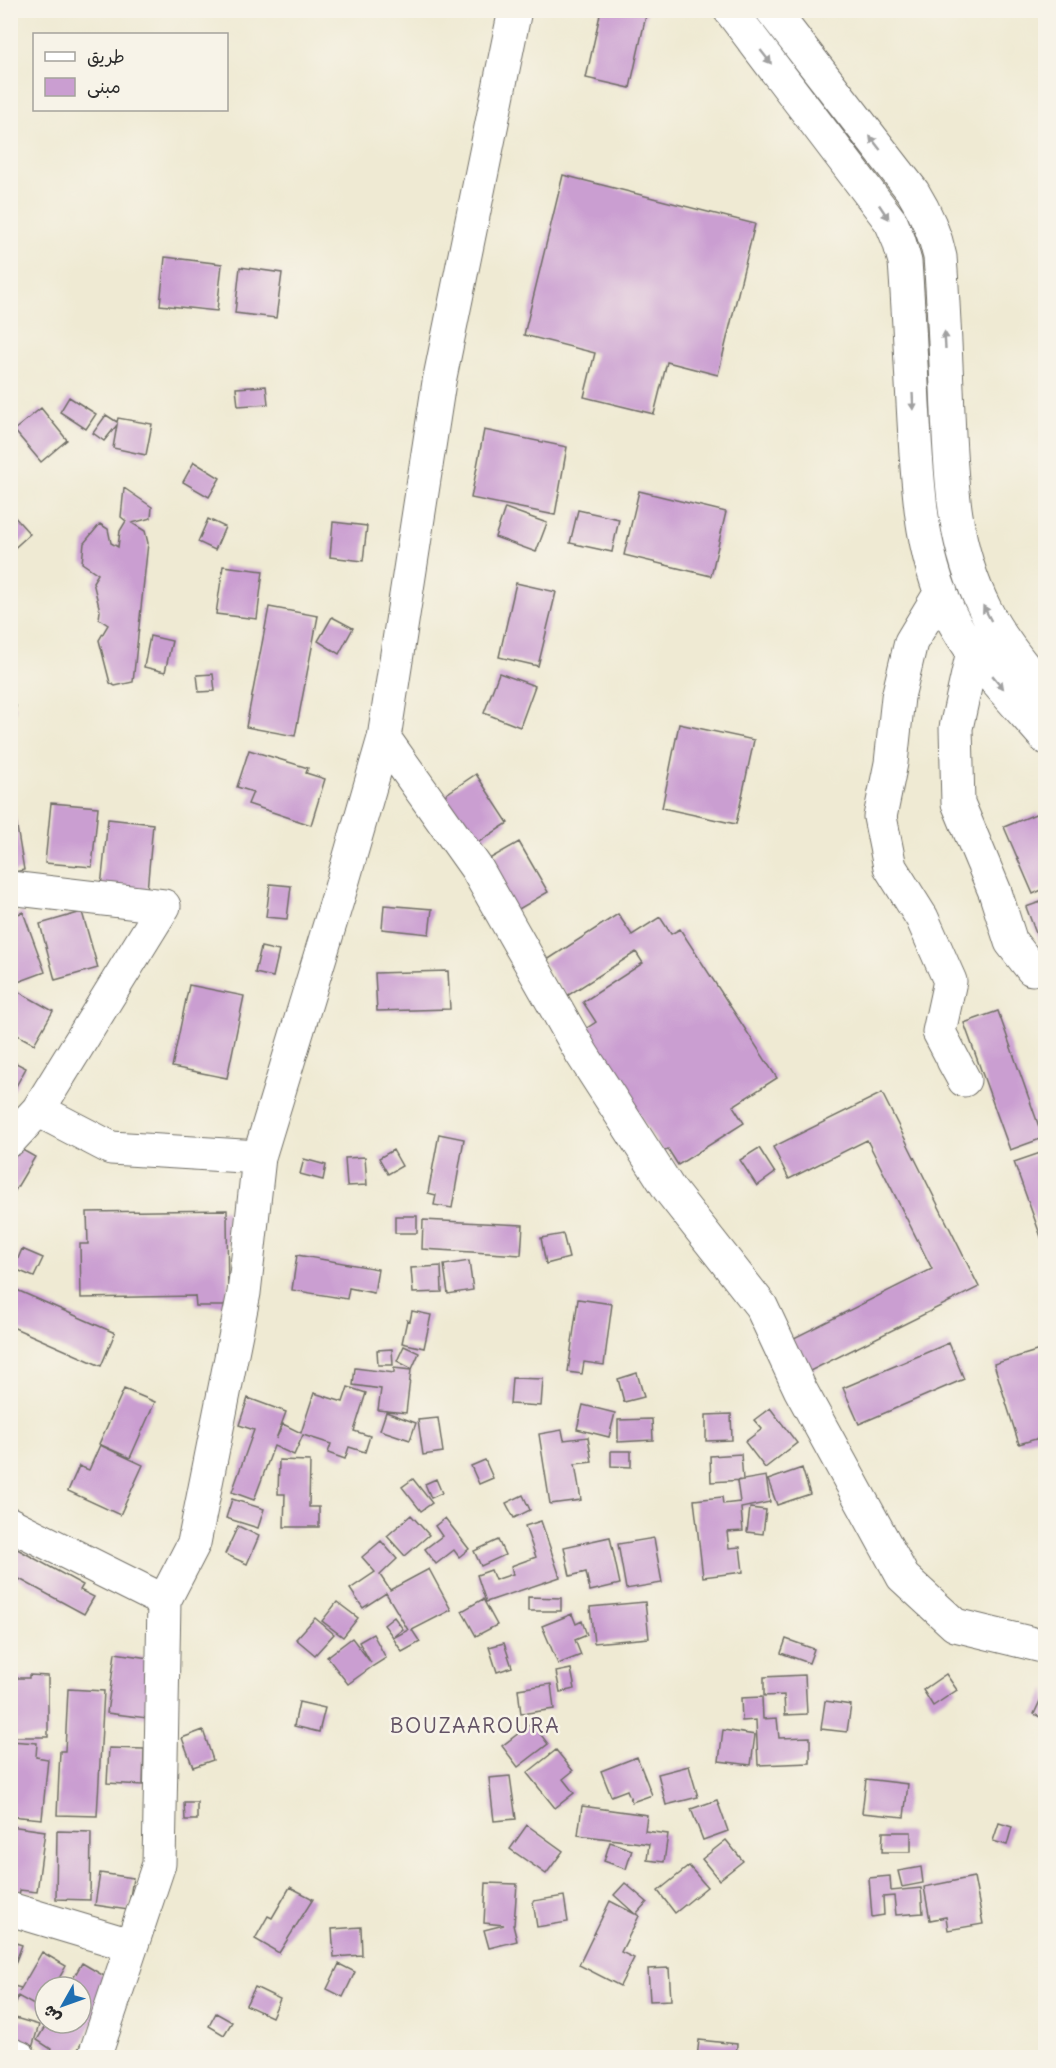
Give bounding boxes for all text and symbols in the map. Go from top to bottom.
legend [33,33,228,111]
text: طريق [87,45,125,68]
one-way arrow [759,49,772,65]
text: مبنى [87,75,121,98]
one-way arrow [870,136,882,151]
one-way arrow [878,204,889,220]
one-way arrow [940,331,949,350]
one-way arrow [908,393,918,412]
one-way arrow [982,604,992,621]
one-way arrow [991,674,1004,690]
district label: BOUZAAROURA [390,1712,560,1739]
north arrow [33,1975,93,2035]
text: ش [38,2001,65,2028]

